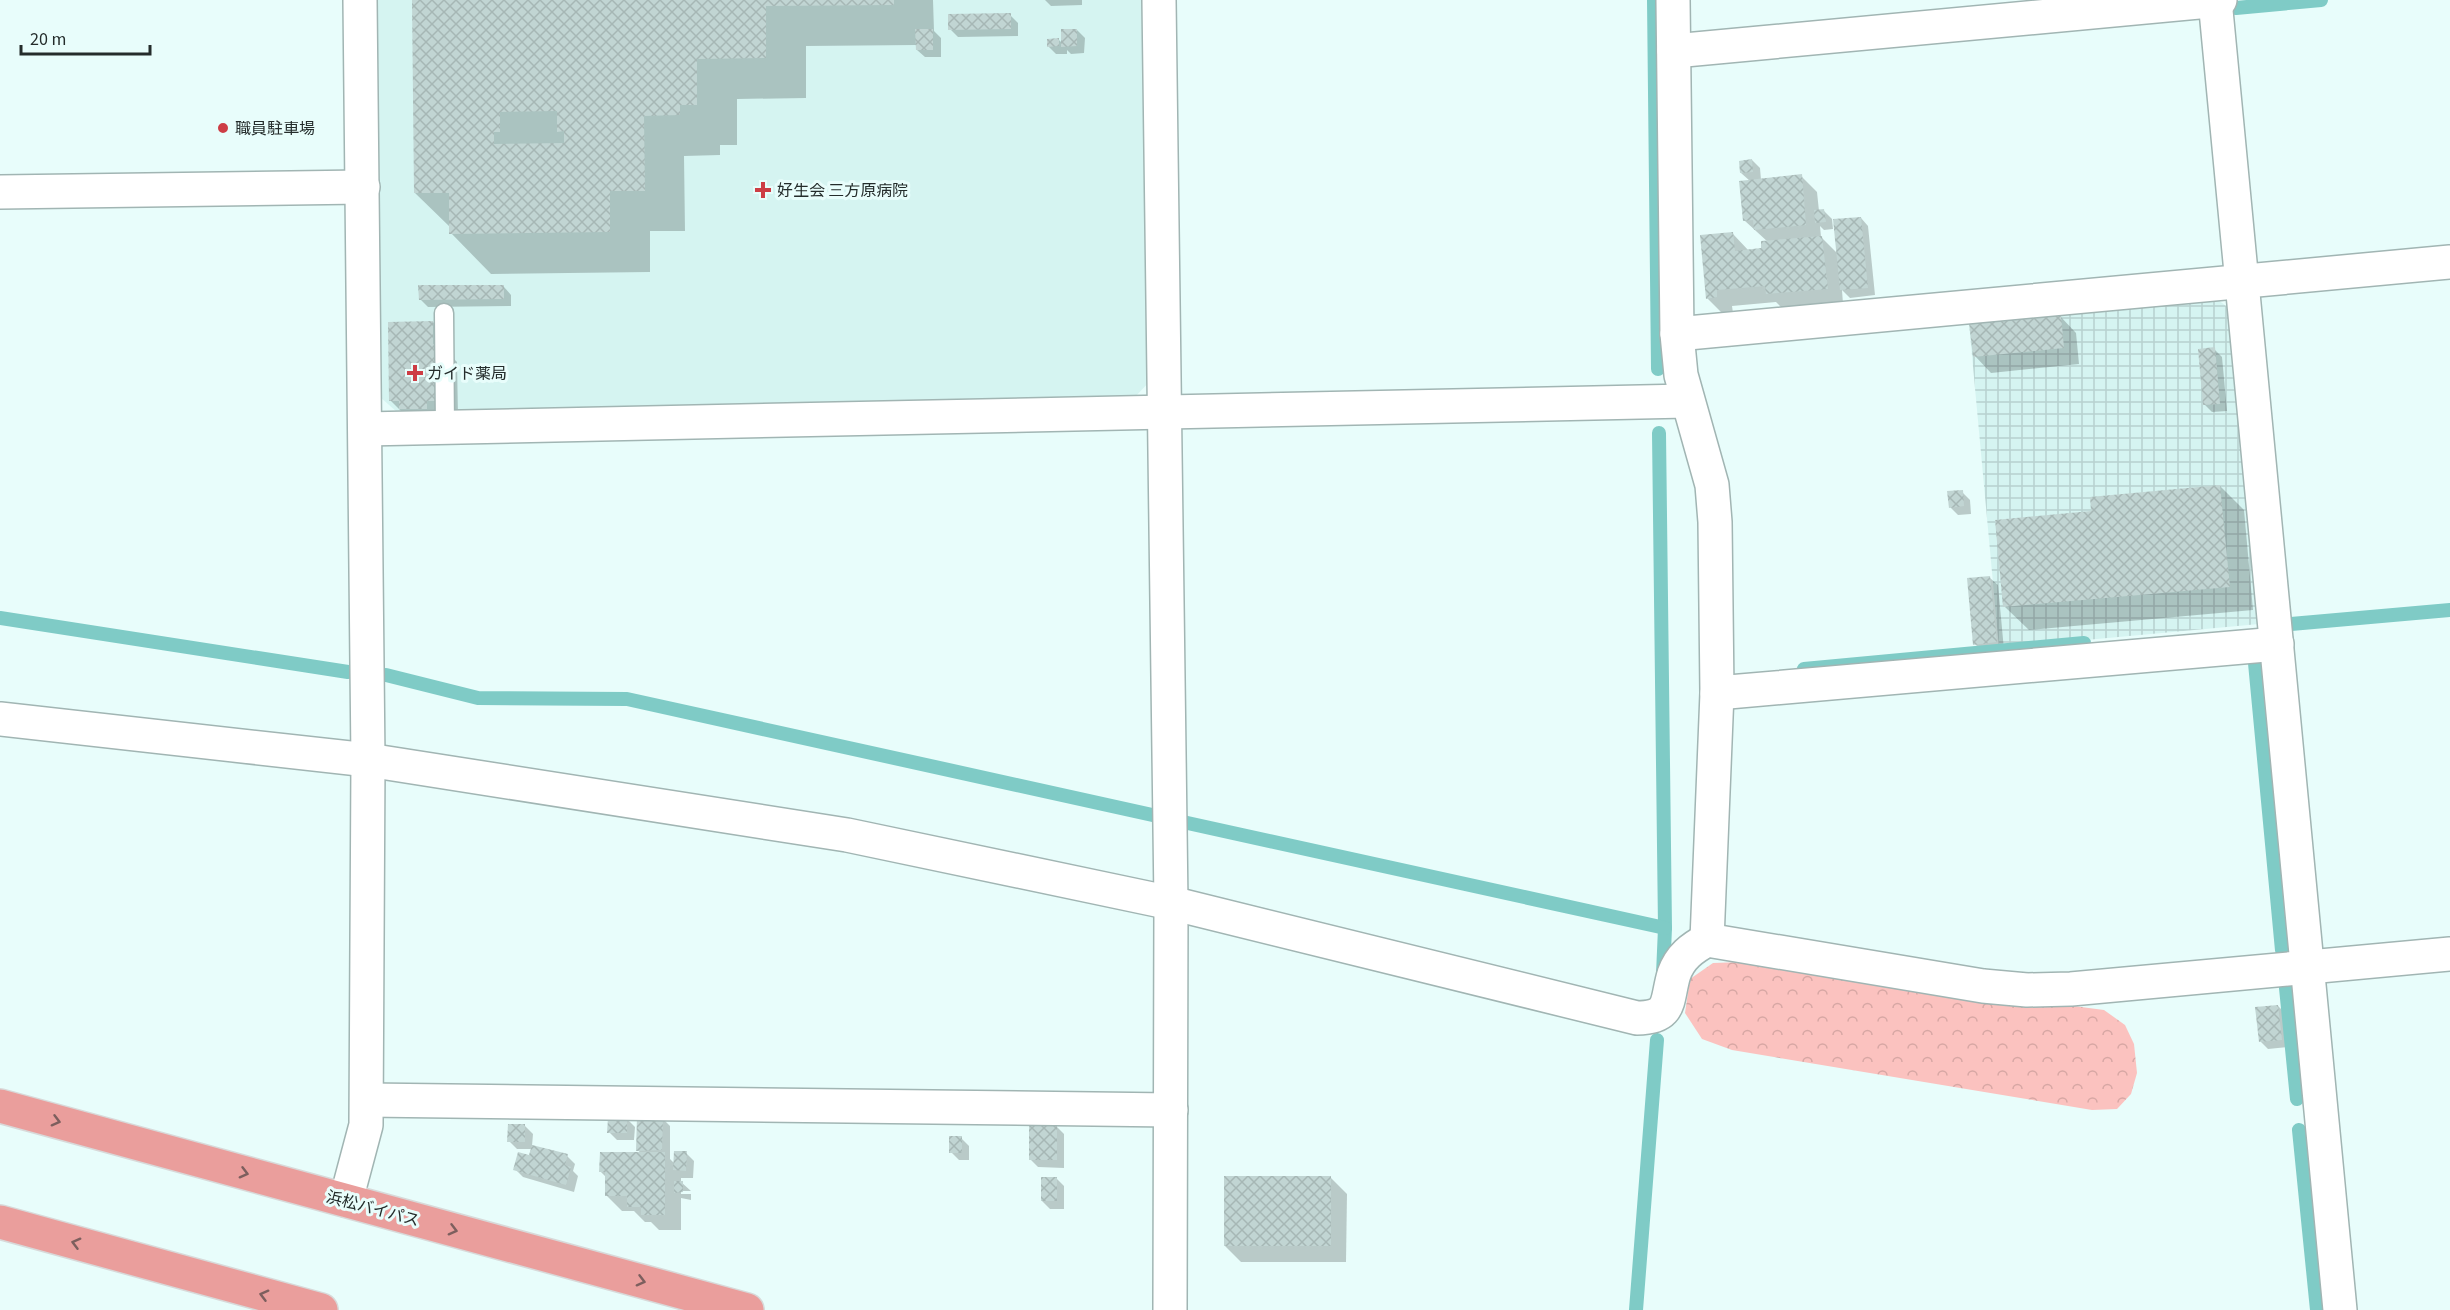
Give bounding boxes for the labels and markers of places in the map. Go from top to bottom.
place label: 職員駐車場 [235,118,315,140]
marker: 職員駐車場 [216,121,230,135]
place label: 好生会 三方原病院 [777,180,908,202]
marker: 好生会 三方原病院 [754,181,772,199]
place label: ガイド薬局 [427,363,507,385]
marker: ガイド薬局 [408,366,422,380]

